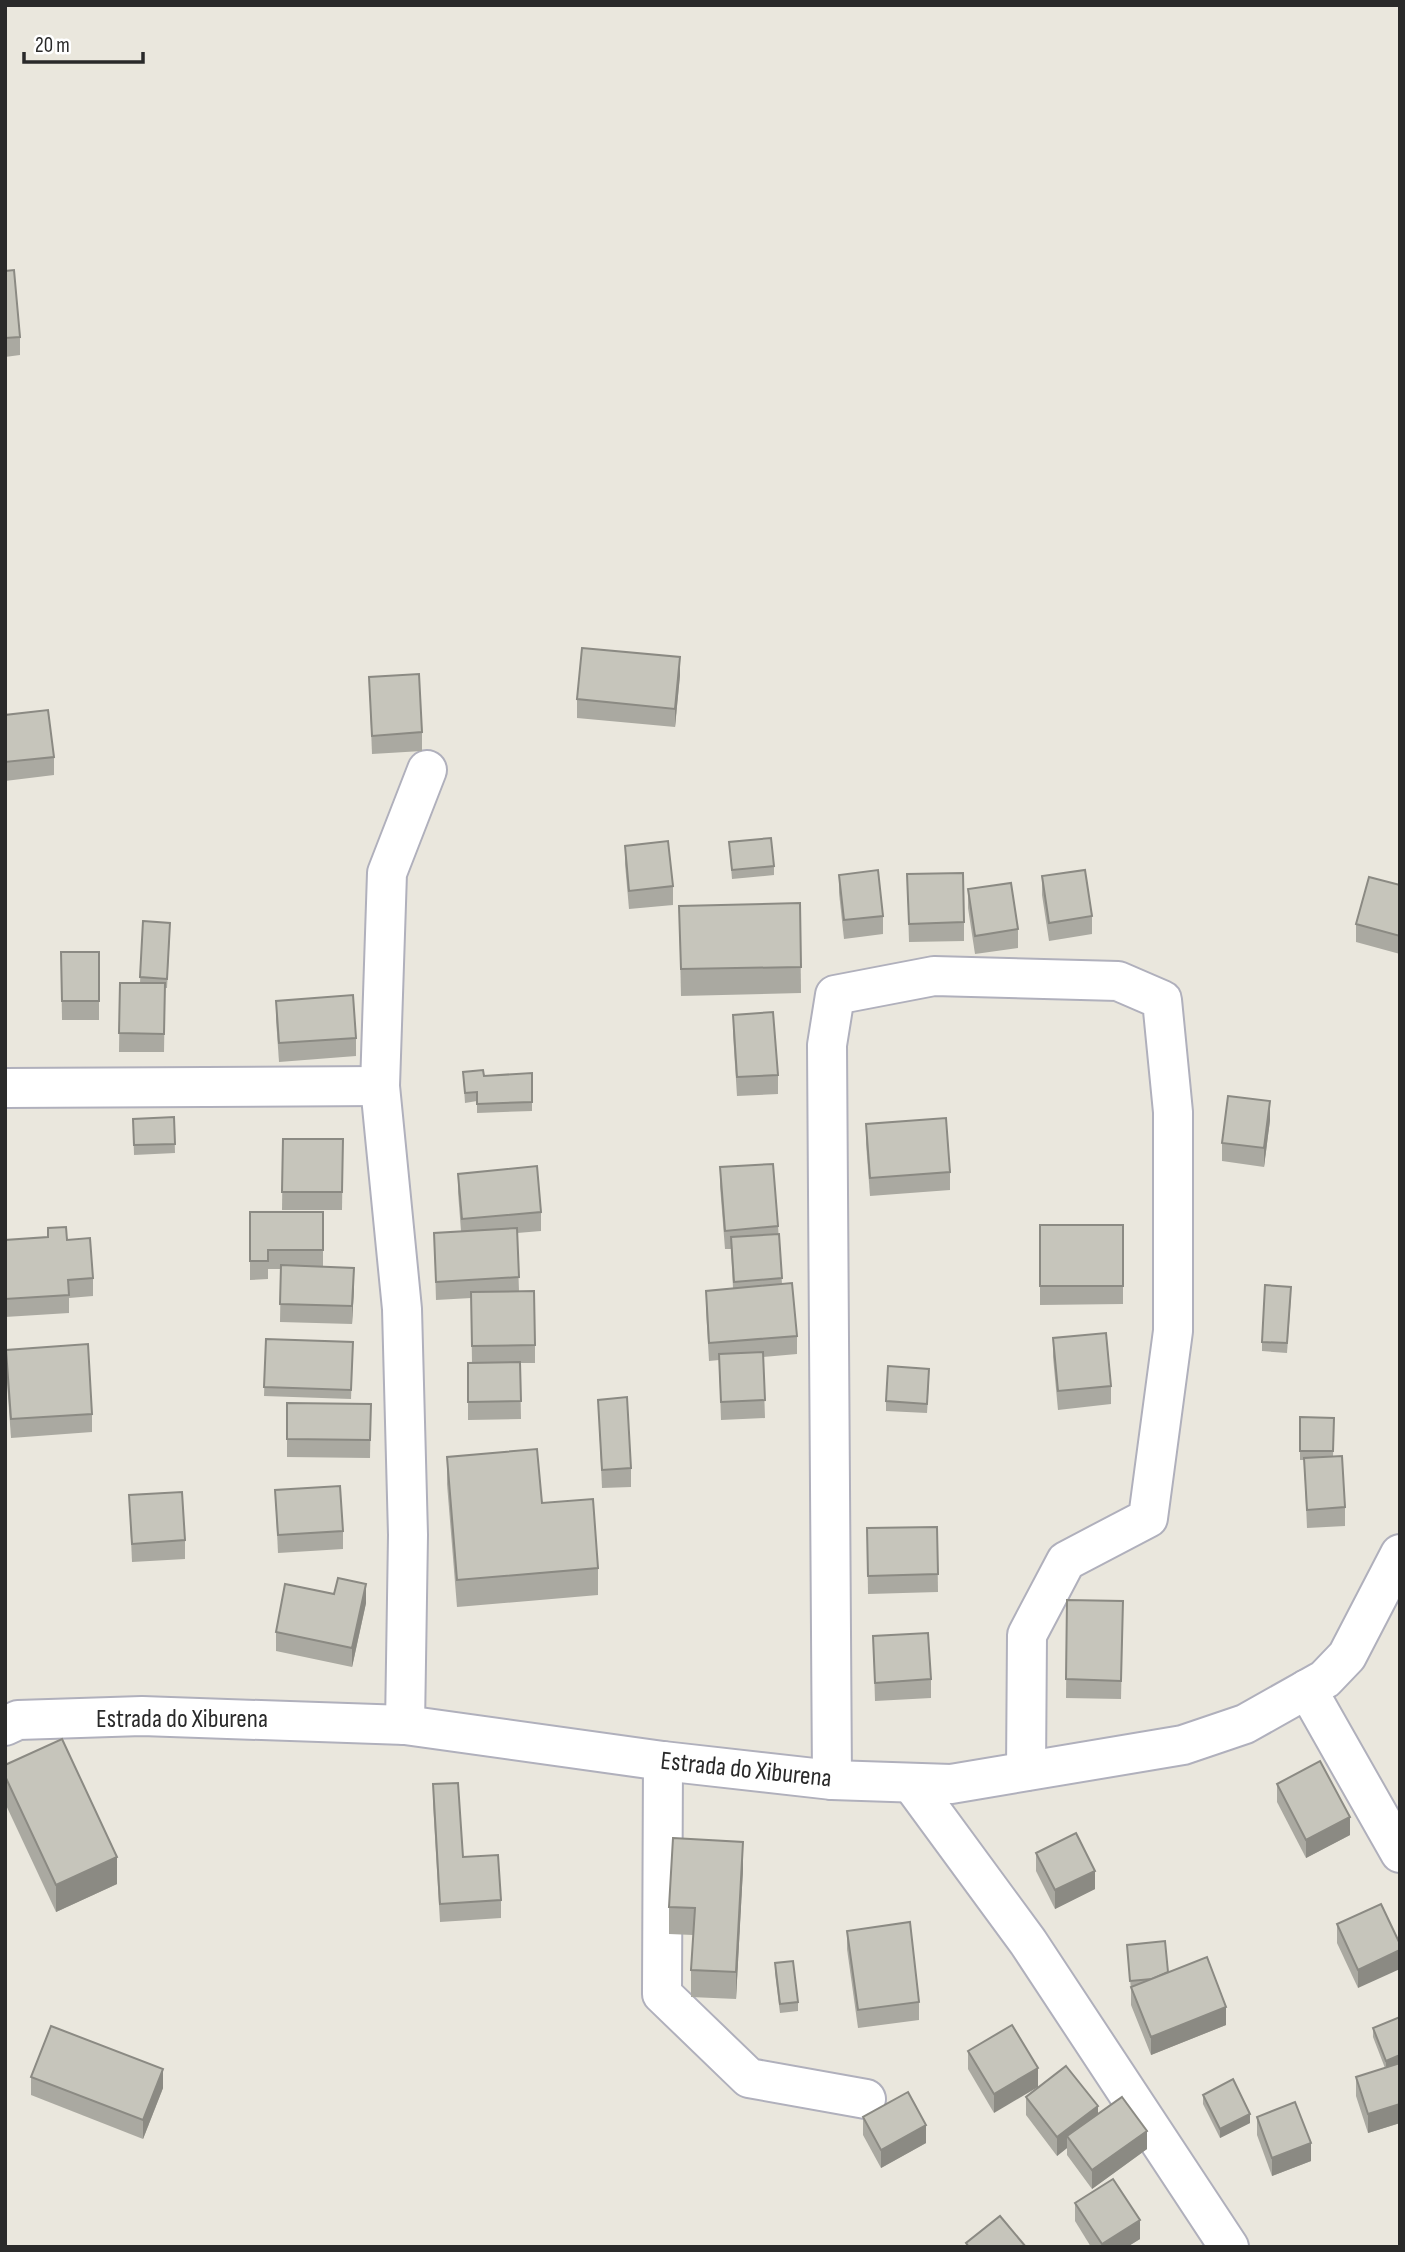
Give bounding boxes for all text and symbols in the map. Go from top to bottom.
scale bar [24,21,144,65]
text: 20 m [35,33,70,58]
street label: Estrada do Xiburena [96,1704,268,1735]
street label: Estrada do Xiburena [659,1746,833,1794]

